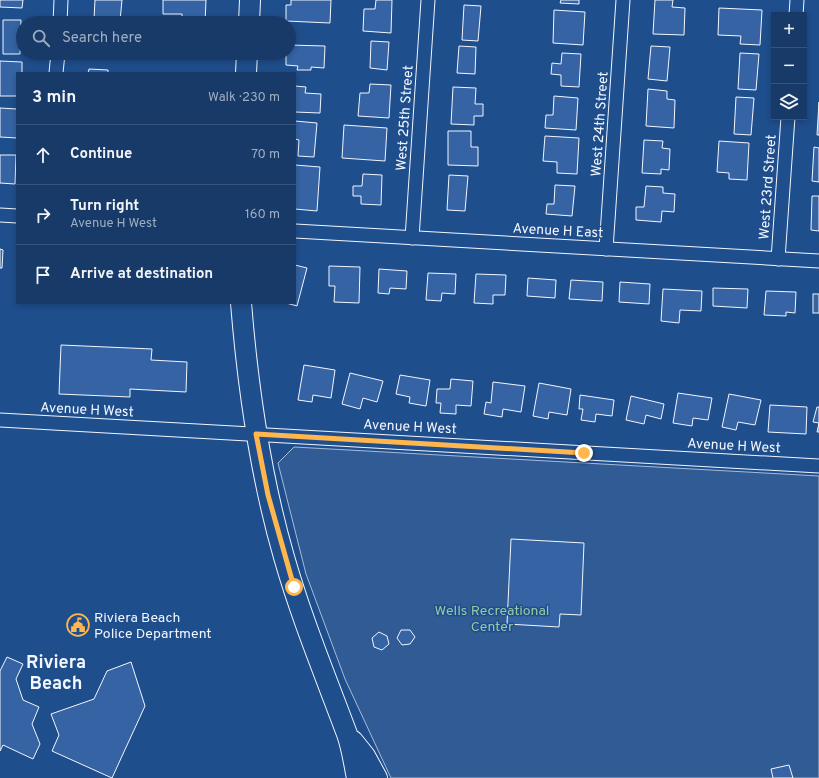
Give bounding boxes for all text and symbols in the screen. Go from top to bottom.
map controls [771,12,807,120]
button: + [771,12,807,48]
search box [16,16,296,60]
icon: search [30,27,52,49]
text: Search here [62,29,142,48]
button: − [771,48,807,84]
street label: West 25th Street [393,65,418,172]
street label: West 24th Street [588,71,613,177]
button: layers [771,84,807,120]
text: 3 min [32,87,76,109]
text: Walk · 230 m [208,90,280,106]
street label: West 23rd Street [756,134,781,240]
icon: ahead [32,144,54,166]
text: Continue [70,145,132,164]
text: 70 m [251,147,280,163]
text: Turn right [70,197,139,216]
icon: right [32,204,54,226]
text: 160 m [245,207,280,223]
text: Avenue H West [70,216,157,232]
street label: Avenue H East [512,221,604,242]
icon: arrive [32,264,54,286]
text: Arrive at destination [70,265,213,284]
street label: Avenue H West [40,400,134,421]
street label: Avenue H West [363,417,457,438]
street label: Avenue H West [687,436,781,457]
route end [575,444,593,462]
route start [285,578,303,596]
park label: Wells Recreational Center [435,603,549,636]
place label: Riviera Beach Police Department [94,610,212,643]
public building icon: Riviera Beach Police Department [65,612,91,638]
district label: Riviera Beach [26,652,86,696]

